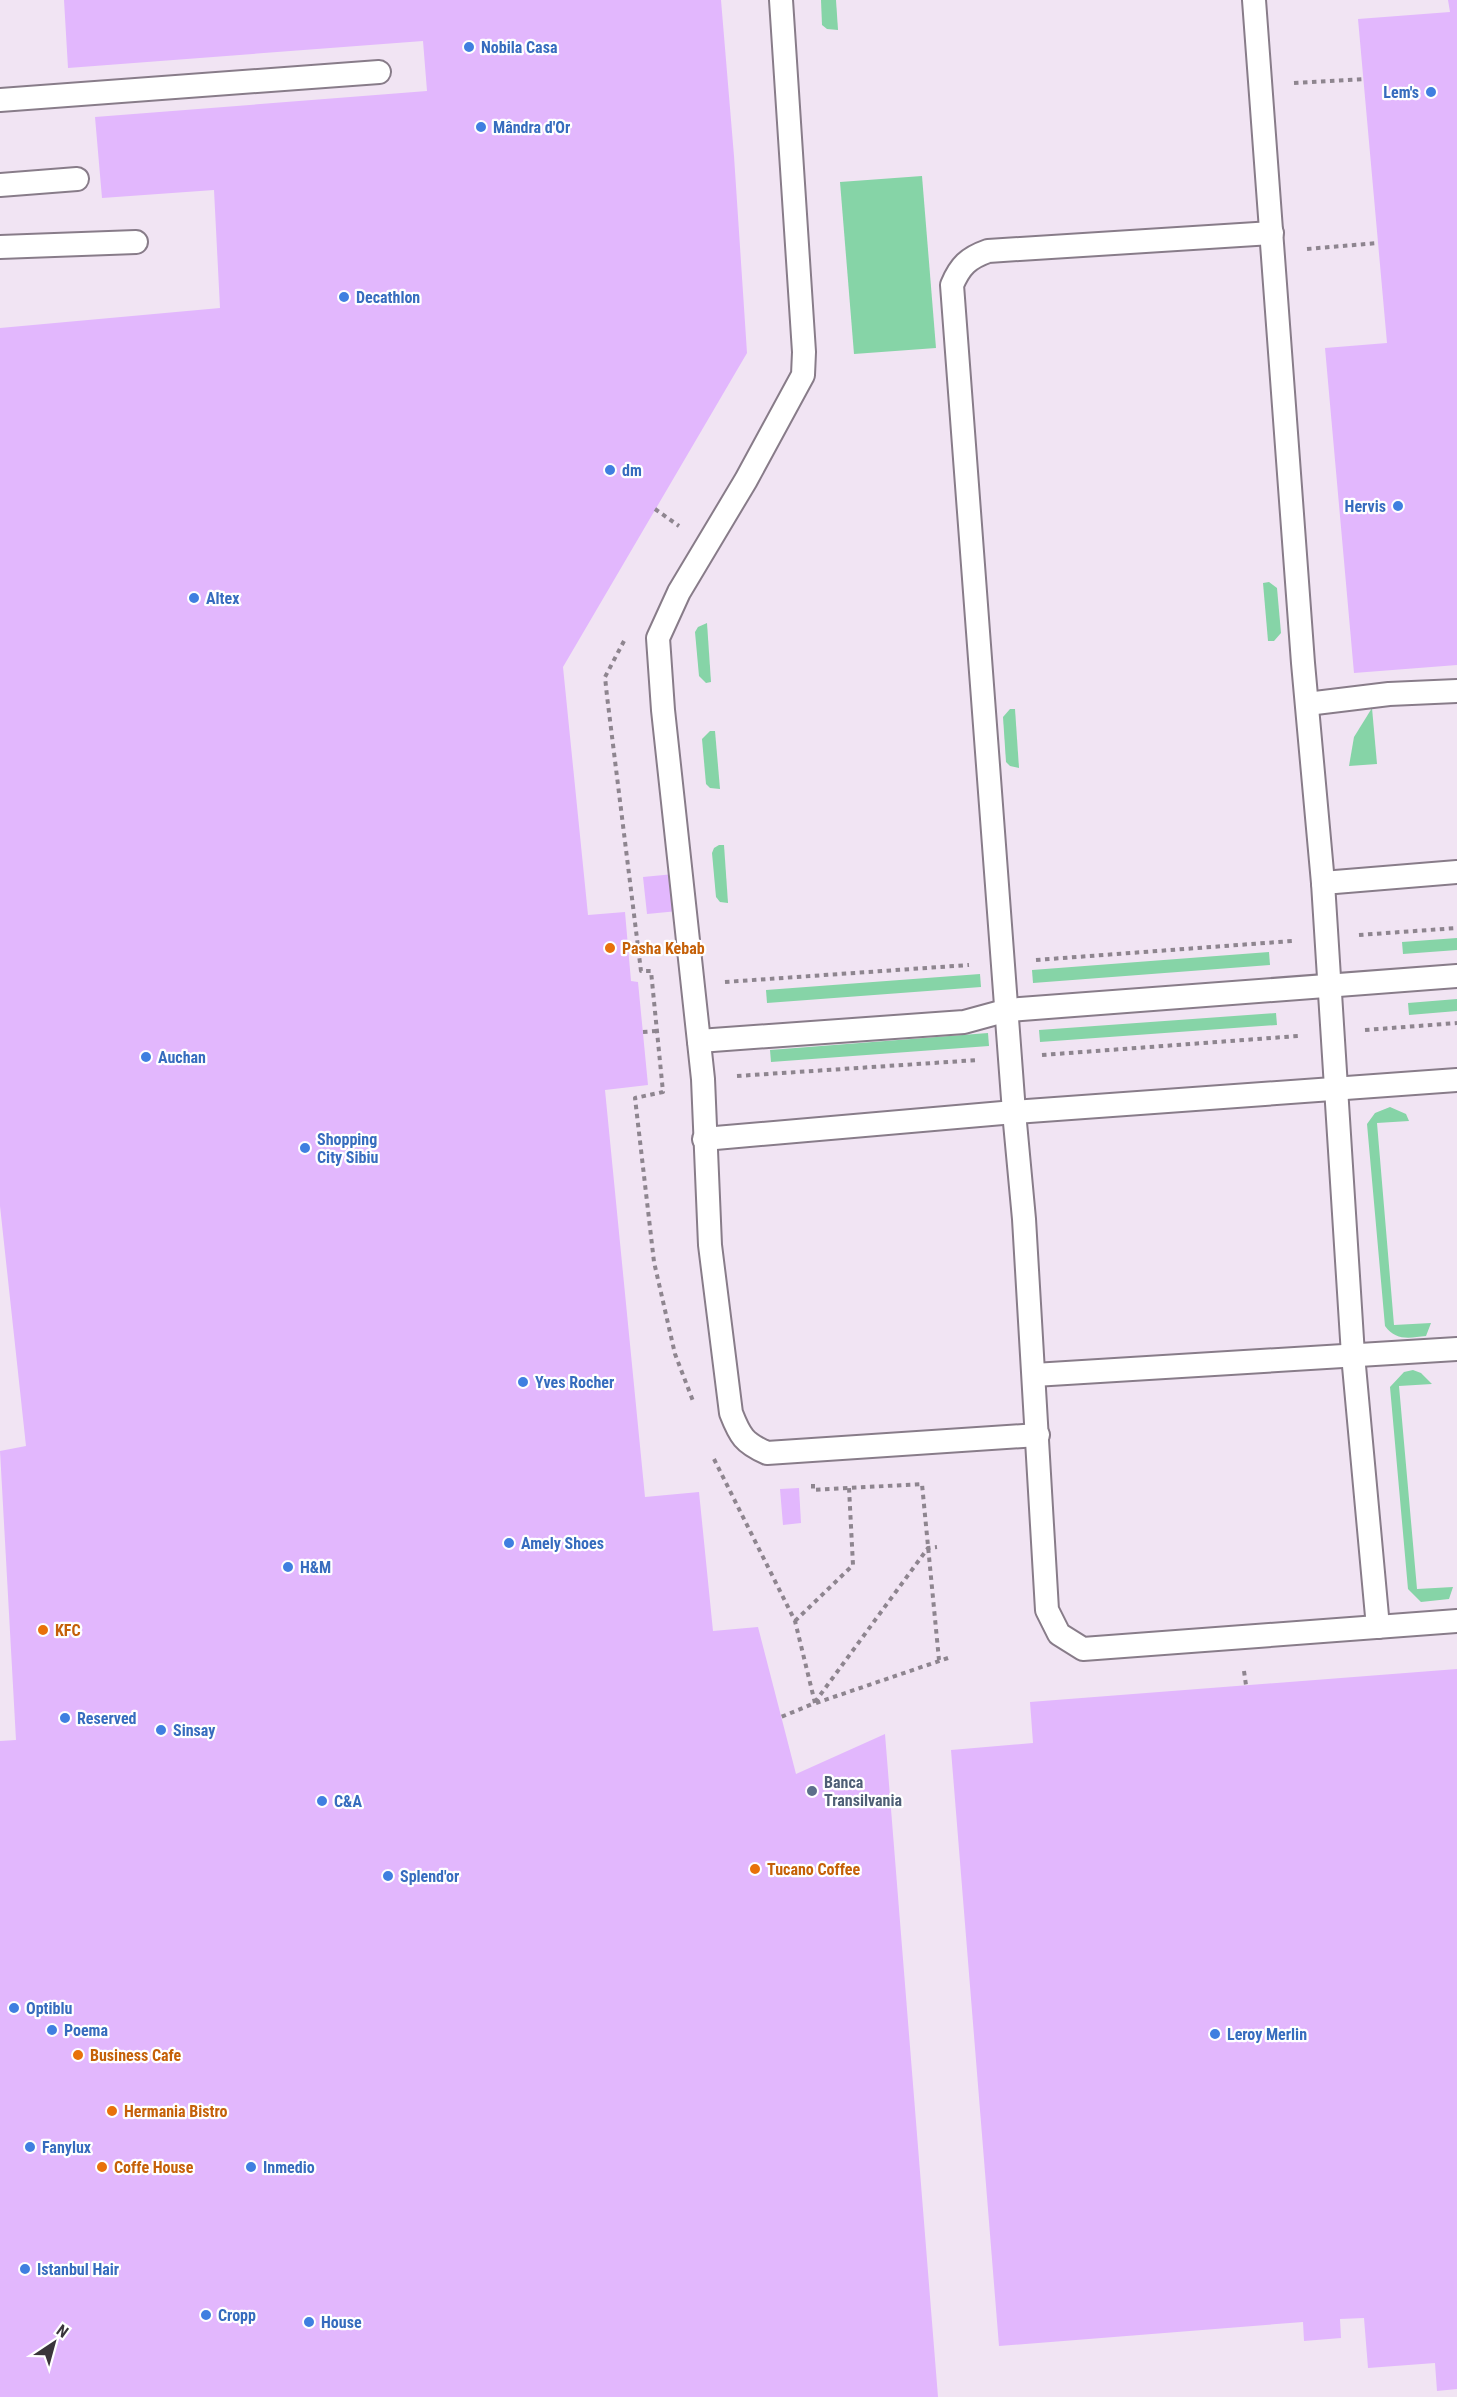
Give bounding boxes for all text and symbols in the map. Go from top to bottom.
place label: Nobila Casa [481,38,558,57]
marker: Nobila Casa [462,40,476,54]
place label: Lem's [1383,83,1419,102]
marker: Lem's [1424,85,1438,99]
place label: Mândra d'Or [493,118,570,137]
marker: Mândra d'Or [474,120,488,134]
place label: Decathlon [356,288,420,307]
marker: Decathlon [337,290,351,304]
place label: dm [622,461,642,480]
marker: dm [603,463,617,477]
place label: Hervis [1345,497,1386,516]
marker: Hervis [1391,499,1405,513]
place label: Altex [206,589,240,608]
marker: Altex [187,591,201,605]
place label: Pasha Kebab [622,939,705,958]
marker: Pasha Kebab [603,941,617,955]
place label: Auchan [158,1048,206,1067]
marker: Auchan [139,1050,153,1064]
place label: Shopping City Sibiu [317,1130,378,1167]
marker: Shopping City Sibiu [298,1141,312,1155]
place label: Yves Rocher [535,1373,614,1392]
marker: Yves Rocher [516,1375,530,1389]
place label: Amely Shoes [521,1534,604,1553]
marker: Amely Shoes [502,1536,516,1550]
place label: H&M [300,1558,331,1577]
marker: H&M [281,1560,295,1574]
place label: KFC [55,1621,81,1640]
marker: KFC [36,1623,50,1637]
place label: Reserved [77,1709,137,1728]
marker: Reserved [58,1711,72,1725]
place label: Sinsay [173,1721,215,1740]
marker: Sinsay [154,1723,168,1737]
place label: Banca Transilvania [824,1773,902,1810]
marker: Banca Transilvania [805,1784,819,1798]
place label: C&A [334,1792,362,1811]
marker: C&A [315,1794,329,1808]
place label: Tucano Coffee [767,1860,860,1879]
marker: Tucano Coffee [748,1862,762,1876]
place label: Splend'or [400,1867,459,1886]
marker: Splend'or [381,1869,395,1883]
place label: Optiblu [26,1999,72,2018]
marker: Optiblu [7,2001,21,2015]
place label: Poema [64,2021,108,2040]
marker: Poema [45,2023,59,2037]
place label: Leroy Merlin [1227,2025,1307,2044]
marker: Leroy Merlin [1208,2027,1222,2041]
place label: Business Cafe [90,2046,182,2065]
marker: Business Cafe [71,2048,85,2062]
place label: Hermania Bistro [124,2102,228,2121]
marker: Hermania Bistro [105,2104,119,2118]
place label: Fanylux [42,2138,92,2157]
marker: Fanylux [23,2140,37,2154]
place label: Coffe House [114,2158,194,2177]
place label: Inmedio [263,2158,315,2177]
marker: Coffe House [95,2160,109,2174]
marker: Inmedio [244,2160,258,2174]
place label: Istanbul Hair [37,2260,119,2279]
marker: Istanbul Hair [18,2262,32,2276]
place label: Cropp [218,2306,256,2325]
marker: Cropp [199,2308,213,2322]
north arrow [24,2313,84,2373]
place label: House [321,2313,362,2332]
marker: House [302,2315,316,2329]
text: N [53,2321,72,2342]

